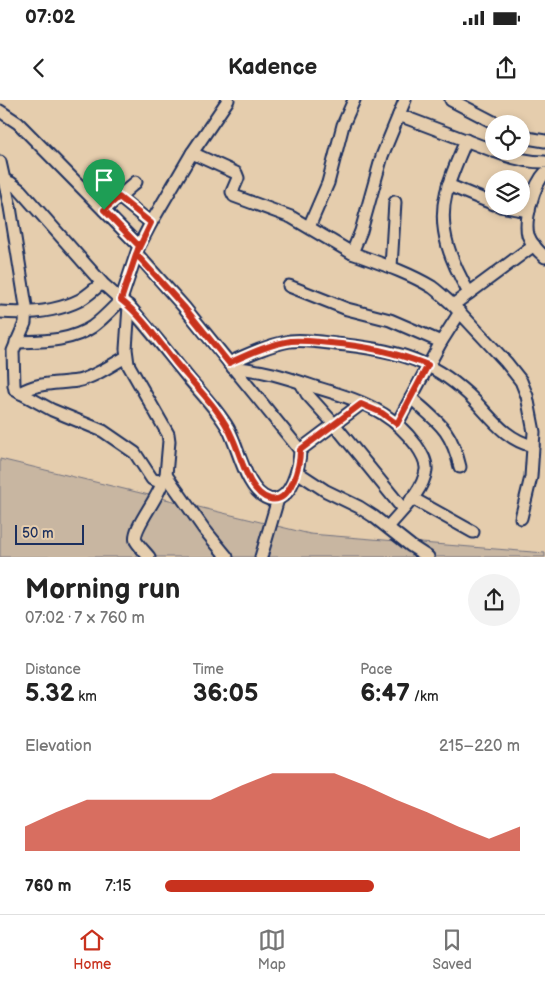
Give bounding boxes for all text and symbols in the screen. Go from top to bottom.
text: 07:02 [25,6,75,29]
icon: back [25,54,53,82]
text: Kadence [228,54,317,81]
icon: share [492,54,520,82]
map controls [485,115,530,215]
button: locate [485,115,530,160]
pin [83,159,125,210]
icon: arrive [90,166,118,194]
button: layers [485,170,530,215]
scale bar [15,522,84,545]
text: 50 m [22,525,54,542]
text: Morning run [25,573,180,606]
button: share [468,574,520,626]
text: 07:02 · 7 × 760 m [25,609,145,628]
text: Distance [25,661,81,678]
text: Time [193,661,224,678]
text: Pace [360,661,392,678]
text: 5.32 [25,678,75,709]
text: 36:05 [193,678,258,709]
text: 6:47 [360,678,410,709]
text: km [75,688,97,705]
text: /km [410,688,439,705]
text: Elevation [25,737,92,756]
text: 215–220 m [439,737,520,756]
text: 760 m [25,877,71,896]
text: 7:15 [105,877,131,896]
tab: Home [73,926,111,973]
tab: Map [258,926,286,973]
tab: Saved [432,926,472,973]

